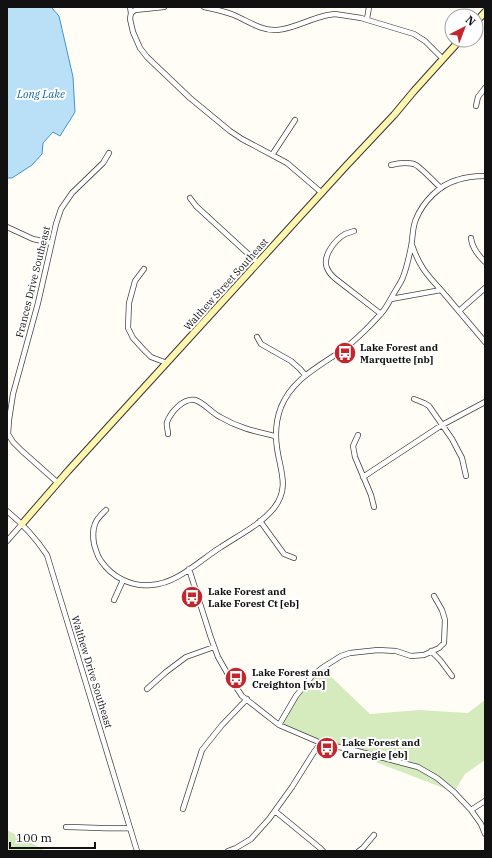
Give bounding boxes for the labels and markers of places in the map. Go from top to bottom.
bus stop icon: Lake Forest and Marquette [nb] [332,340,358,366]
place label: Lake Forest and Marquette [nb] [360,341,439,366]
bus stop icon: Lake Forest and Lake Forest Ct [eb] [179,584,205,610]
place label: Lake Forest and Lake Forest Ct [eb] [208,585,299,610]
bus stop icon: Lake Forest and Creighton [wb] [223,665,249,691]
place label: Lake Forest and Creighton [wb] [252,666,331,691]
bus stop icon: Lake Forest and Carnegie [eb] [314,735,340,761]
place label: Lake Forest and Carnegie [eb] [342,736,421,761]

